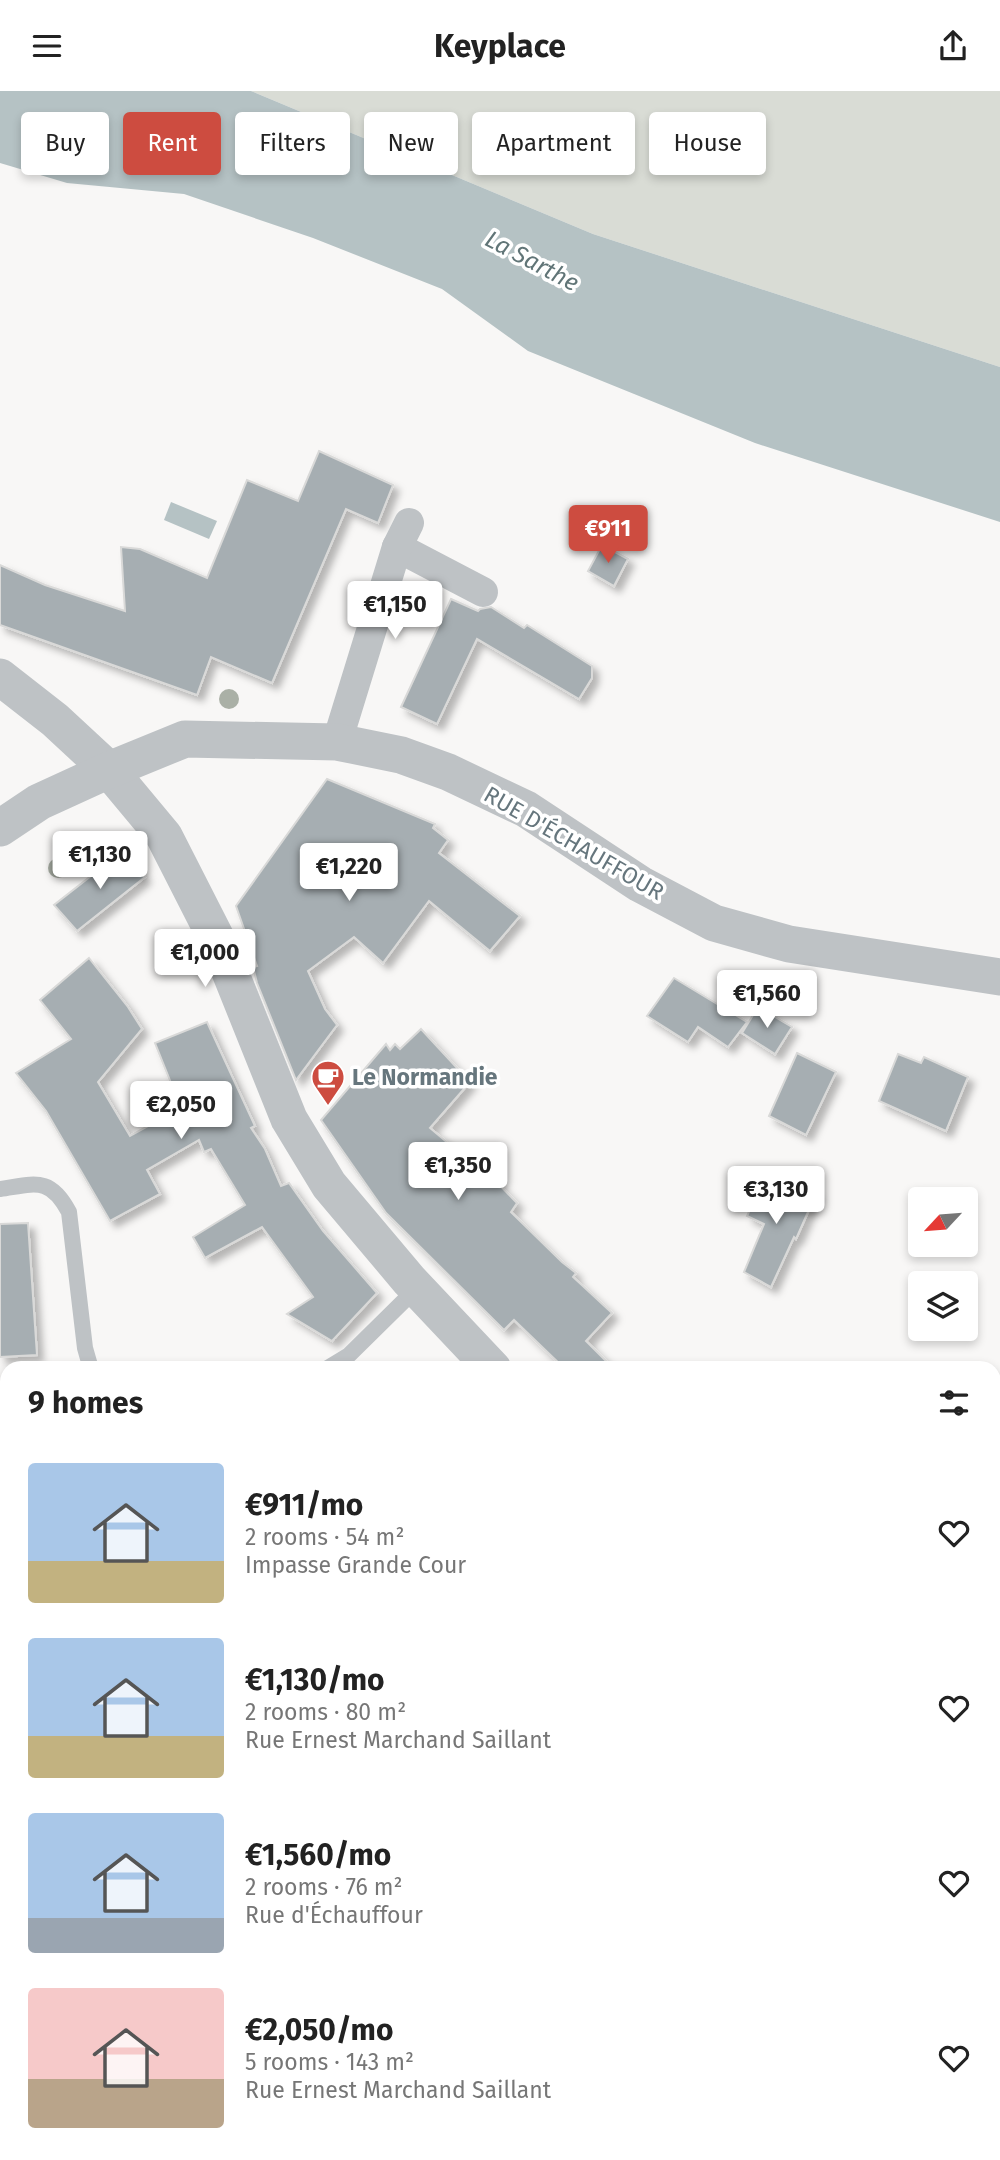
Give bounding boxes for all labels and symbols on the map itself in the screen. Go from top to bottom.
water label: La Sarthe [481,225,583,297]
pin: €911 [567,505,649,565]
pin: €1,150 [338,581,452,641]
street label: RUE D'ÉCHAUFFOUR [479,779,670,906]
pin: €1,130 [43,831,157,891]
pin: €1,220 [292,843,406,903]
pin: €1,000 [148,929,262,989]
pin: €1,560 [710,971,824,1030]
cafe icon: Le Normandie [309,1058,347,1107]
place label: Le Normandie [352,1063,498,1091]
pin: €2,050 [124,1081,238,1141]
pin: €1,350 [401,1143,515,1202]
pin: €3,130 [719,1167,833,1226]
north arrow [908,1187,978,1257]

